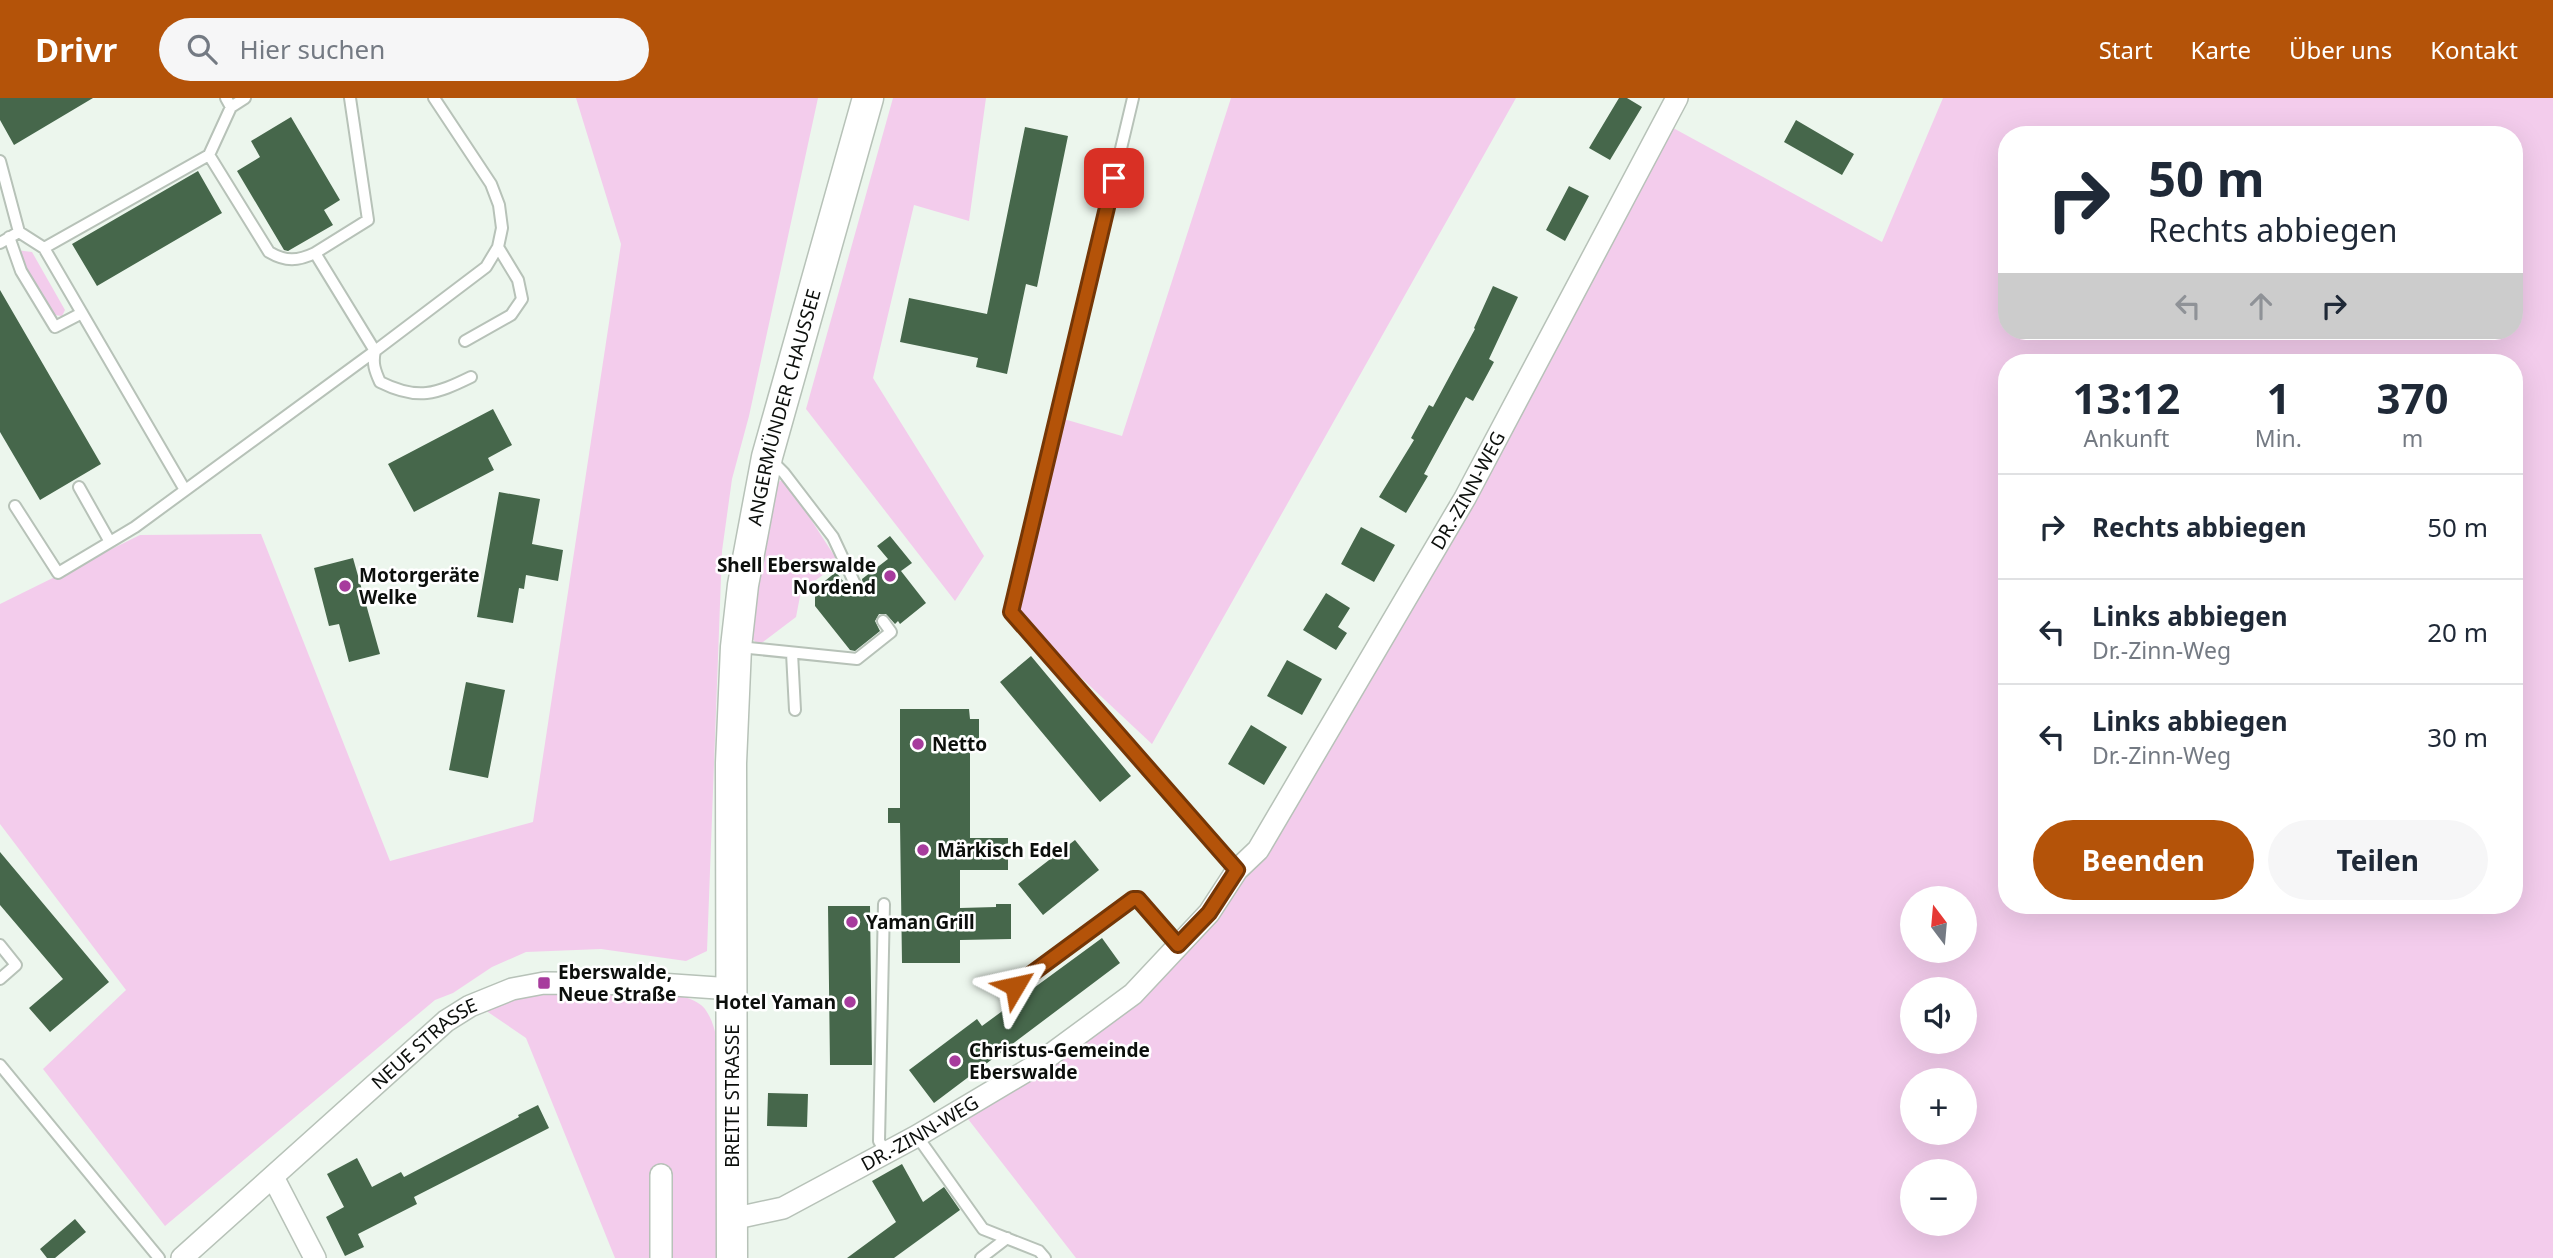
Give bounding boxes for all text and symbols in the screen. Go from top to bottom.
search box [159,18,649,81]
text: Drivr [35,27,117,72]
icon: search [183,30,221,68]
text: Hier suchen [239,31,385,67]
text: Start [2099,33,2153,66]
text: Karte [2191,33,2251,66]
text: Über uns [2289,33,2392,66]
text: Kontakt [2430,33,2518,66]
text: 50 m [2148,145,2265,211]
pin [1084,148,1144,208]
icon: right [2033,154,2124,245]
icon: arrive [1095,159,1133,197]
text: Rechts abbiegen [2148,208,2397,251]
street label: ANGERMÜNDER CHAUSSEE [741,286,827,528]
icon: left [2169,287,2207,325]
icon: ahead [2242,287,2280,325]
icon: right [2315,287,2353,325]
text: 13:12 [2072,369,2180,426]
text: 1 [2266,369,2290,426]
text: 370 [2376,369,2449,426]
text: Ankunft [2083,422,2169,454]
text: Min. [2255,422,2302,454]
text: m [2402,422,2423,454]
street label: DR.-ZINN-WEG [1425,427,1511,554]
icon: right [2033,508,2071,546]
text: Rechts abbiegen [2092,509,2307,545]
text: 50 m [2427,509,2488,545]
place label: Shell Eberswalde Nordend [717,552,876,600]
place label: Motorgeräte Welke [359,562,480,610]
marker: Shell Eberswalde Nordend [882,568,898,584]
marker: Motorgeräte Welke [337,578,353,594]
text: Links abbiegen [2092,598,2288,634]
icon: left [2033,613,2071,651]
text: 20 m [2427,614,2488,650]
text: Dr.-Zinn-Weg [2092,634,2231,666]
text: Links abbiegen [2092,703,2288,739]
icon: left [2033,718,2071,756]
text: 30 m [2427,719,2488,755]
place label: Netto [932,731,987,757]
marker: Netto [910,736,926,752]
text: Dr.-Zinn-Weg [2092,739,2231,771]
button: Beenden [2033,820,2254,900]
button: Teilen [2268,820,2488,900]
place label: Märkisch Edel [937,837,1069,863]
marker: Märkisch Edel [915,842,931,858]
north arrow [1900,886,1978,962]
map controls [1900,886,1977,1236]
place label: Yaman Grill [866,909,975,935]
marker: Yaman Grill [844,914,860,930]
position arrow [978,949,1052,1023]
place label: Eberswalde, Neue Straße [558,959,676,1007]
marker: Eberswalde, Neue Straße [536,975,552,991]
button: sound [1900,977,1977,1054]
place label: Hotel Yaman [715,989,836,1015]
street label: NEUE STRASSE [366,992,481,1095]
marker: Hotel Yaman [842,994,858,1010]
street label: BREITE STRASSE [719,1024,745,1168]
place label: Christus-Gemeinde Eberswalde [969,1037,1150,1085]
marker: Christus-Gemeinde Eberswalde [947,1053,963,1069]
button: + [1900,1068,1977,1145]
street label: DR.-ZINN-WEG [856,1089,983,1177]
button: − [1900,1159,1977,1236]

